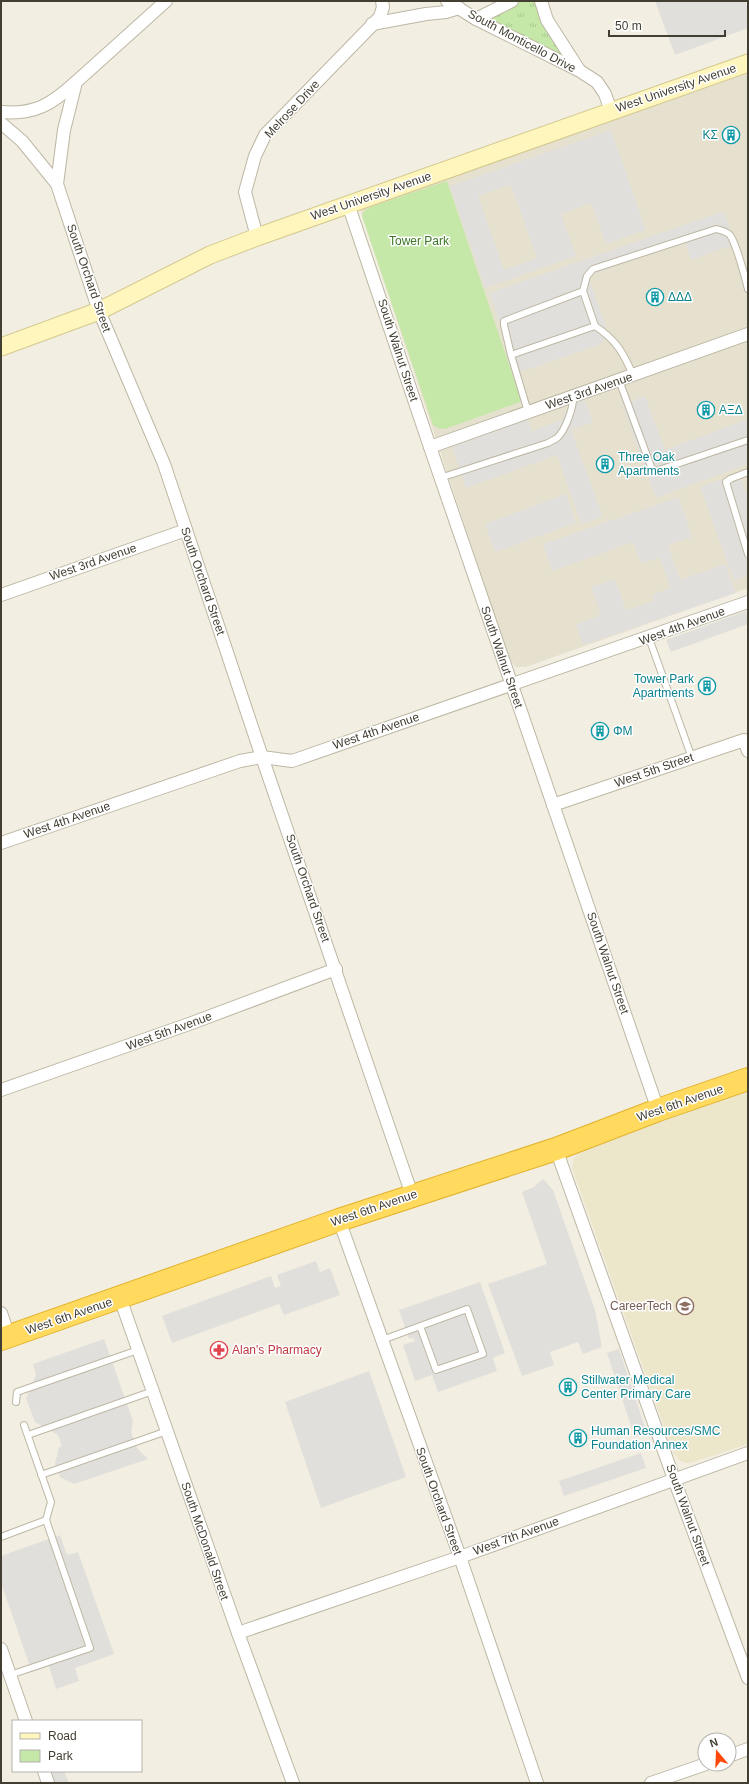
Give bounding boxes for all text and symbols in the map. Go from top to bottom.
street label: South Monticello Drive [466,7,579,76]
scale bar [609,12,725,38]
text: 50 m [615,19,642,33]
street label: West University Avenue [614,61,738,115]
street label: Melrose Drive [262,77,323,141]
building icon: KΣ [721,125,741,145]
place label: KΣ [703,128,718,142]
street label: West University Avenue [309,169,433,223]
street label: South Orchard Street [64,222,114,335]
park label: Tower Park [389,234,450,248]
building icon: ΔΔΔ [645,287,665,307]
place label: ΔΔΔ [668,290,692,304]
street label: South Walnut Street [375,297,421,404]
street label: West 3rd Avenue [544,369,635,412]
building icon: ΑΞΔ [696,400,716,420]
place label: ΑΞΔ [719,403,743,417]
place label: Three Oak Apartments [618,450,679,478]
building icon: Three Oak Apartments [595,454,615,474]
street label: South Orchard Street [178,525,228,638]
street label: West 3rd Avenue [48,540,139,583]
street label: South Walnut Street [478,604,526,710]
street label: West 4th Avenue [637,604,727,648]
place label: Tower Park Apartments [633,672,695,700]
building icon: Tower Park Apartments [697,676,717,696]
street label: West 4th Avenue [331,710,421,752]
building icon: ΦΜ [590,721,610,741]
place label: ΦΜ [613,724,633,738]
street label: West 5th Street [613,750,696,790]
street label: West 4th Avenue [22,799,112,841]
street label: South Orchard Street [283,832,333,945]
street label: South Walnut Street [584,910,632,1016]
street label: West 5th Avenue [124,1009,214,1053]
street label: West 6th Avenue [635,1082,725,1124]
street label: West 6th Avenue [329,1187,419,1229]
street label: West 6th Avenue [24,1295,114,1337]
school or university icon: CareerTech [675,1296,695,1316]
place label: CareerTech [610,1299,672,1313]
pharmacy icon: Alan's Pharmacy [209,1340,229,1360]
place label: Alan's Pharmacy [232,1343,322,1357]
place label: Stillwater Medical Center Primary Care [581,1373,691,1401]
building icon: Stillwater Medical Center Primary Care [558,1377,578,1397]
place label: Human Resources/SMC Foundation Annex [591,1424,721,1452]
building icon: Human Resources/SMC Foundation Annex [568,1428,588,1448]
street label: South Orchard Street [413,1445,465,1557]
street label: South Walnut Street [663,1462,713,1568]
street label: South McDonald Street [178,1480,232,1603]
street label: West 7th Avenue [471,1514,561,1558]
legend [12,1720,142,1772]
text: Road [48,1729,77,1743]
north arrow [697,1732,737,1772]
text: N [708,1736,720,1750]
text: Park [48,1749,74,1763]

